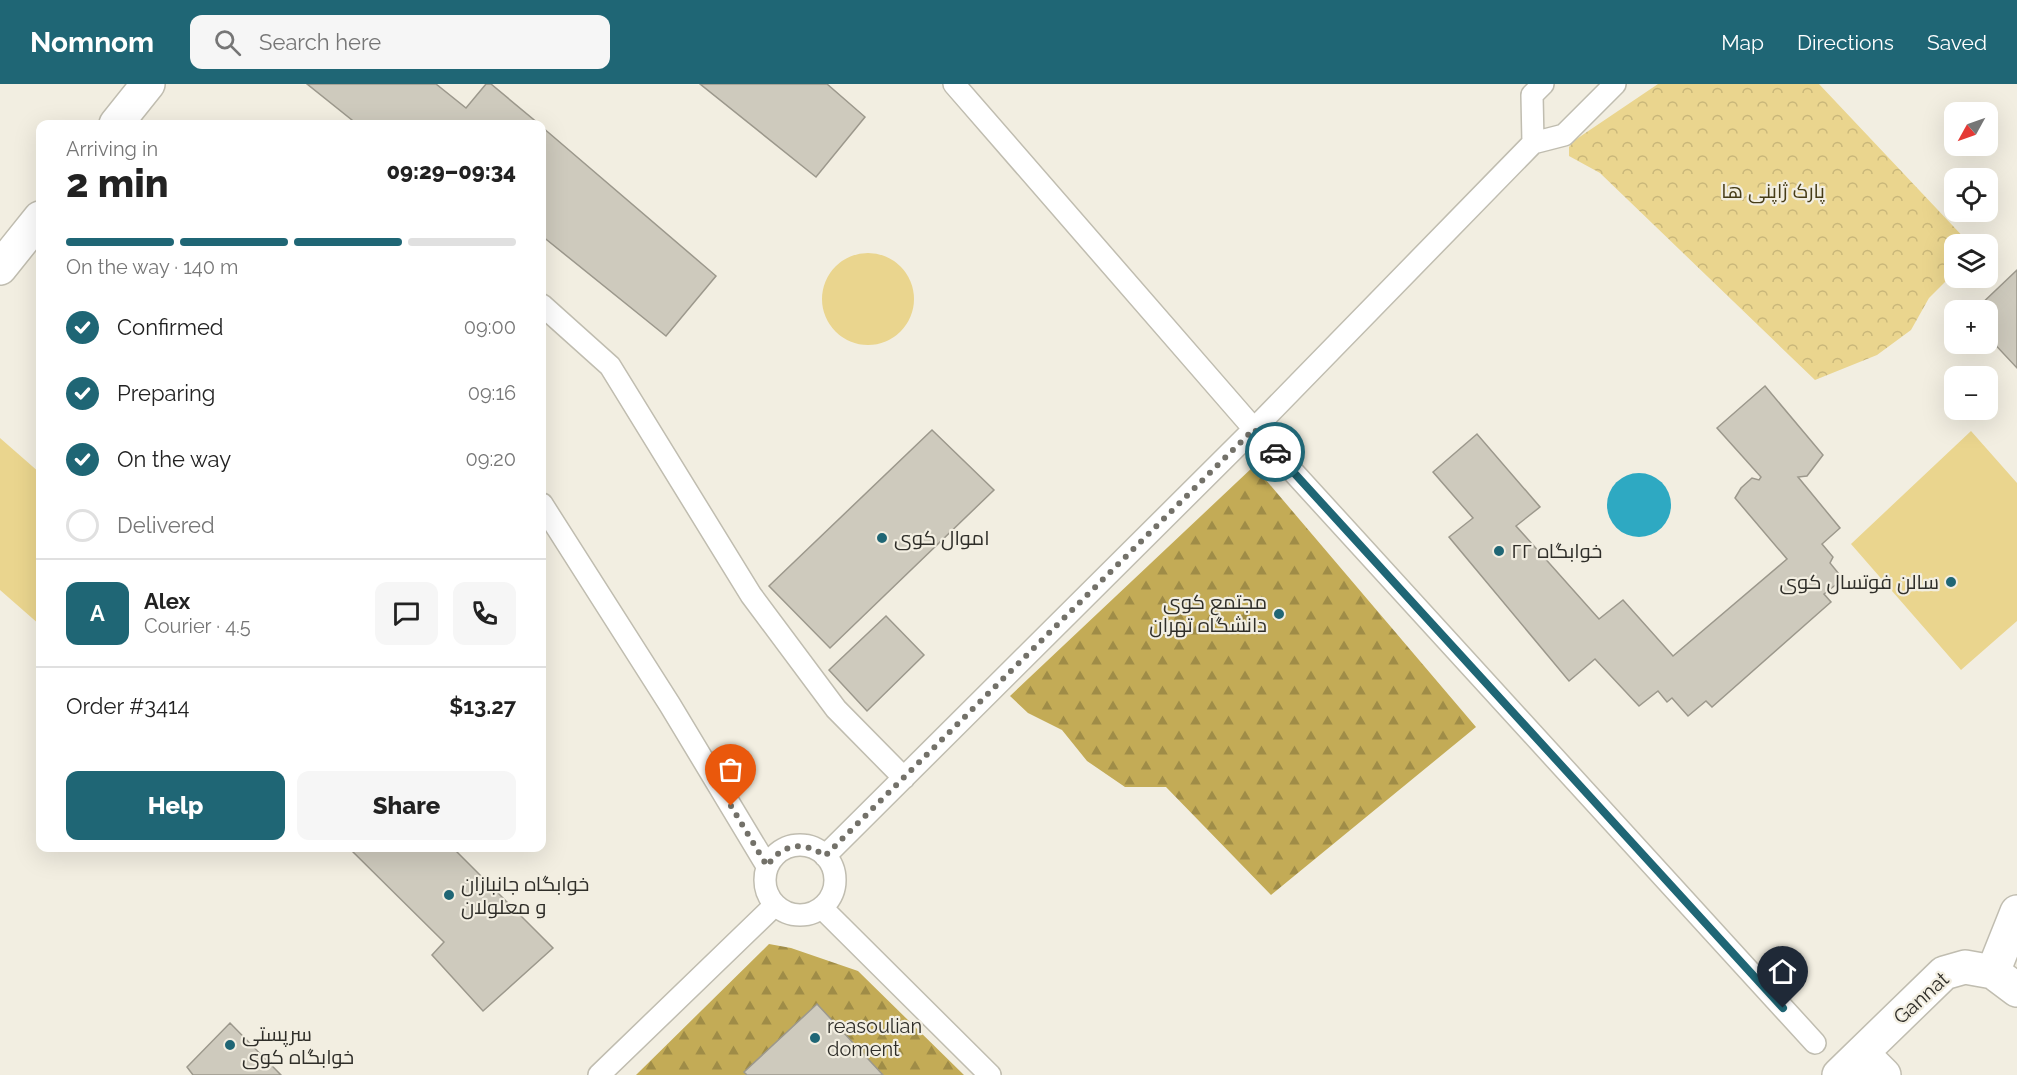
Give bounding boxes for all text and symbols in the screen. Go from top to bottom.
search box [190,15,610,69]
text: Nomnom [30,26,154,59]
icon: search [211,26,244,59]
text: Search here [259,29,381,55]
text: Map [1721,30,1764,55]
text: Directions [1797,30,1894,55]
text: Saved [1927,30,1987,55]
north arrow [1944,102,1998,156]
map controls [1944,102,1998,420]
text: Arriving in [66,137,158,161]
text: 09:29–09:34 [387,158,516,184]
text: 2 min [66,160,169,206]
button: locate [1944,168,1998,222]
park label: پارک ژاپنی ها [1721,179,1826,204]
button: layers [1944,234,1998,288]
text: On the way · 140 m [66,255,238,279]
button: + [1944,300,1998,354]
icon: check [66,311,99,344]
text: Confirmed [117,314,224,340]
text: 09:00 [464,315,516,339]
button: − [1944,366,1998,420]
icon: check [66,377,99,410]
text: Preparing [117,380,215,406]
text: 09:16 [468,381,516,405]
courier [1245,422,1305,482]
icon: car [1259,436,1292,469]
icon: check [66,443,99,476]
text: On the way [117,446,231,472]
text: 09:20 [466,447,516,471]
text: Delivered [117,512,215,538]
place label: اموال کوی [894,526,990,551]
marker: اموال کوی [875,531,889,545]
place label: خوابگاه ۲۲ [1511,539,1602,563]
marker: خوابگاه ۲۲ [1492,544,1506,558]
place label: سالن فوتسال کوی [1779,570,1939,595]
marker: سالن فوتسال کوی [1944,575,1958,589]
button: chat [375,582,438,645]
button: phone [453,582,516,645]
text: Alex [144,588,190,614]
place label: مجتمع کوی دانشگاه تهران [1149,590,1267,638]
text: A [90,600,105,626]
marker: مجتمع کوی دانشگاه تهران [1272,607,1286,621]
text: Courier · 4.5 [144,614,251,638]
text: Order #3414 [66,693,189,719]
text: $13.27 [449,693,516,719]
pin [705,744,756,806]
icon: bag [714,753,747,786]
button: Help [66,771,285,840]
button: Share [297,771,516,840]
place label: خوابگاه جانبازان و معلولان [461,872,589,920]
marker: خوابگاه جانبازان و معلولان [442,888,456,902]
pin [1757,946,1808,1008]
icon: home [1766,955,1799,988]
street label: Gannat [1888,967,1954,1029]
place label: reasoulian doment [827,1014,922,1061]
place label: سرپستی خوابگاه کوی [242,1022,354,1070]
marker: reasoulian doment [808,1031,822,1045]
marker: سرپستی خوابگاه کوی [223,1038,237,1052]

